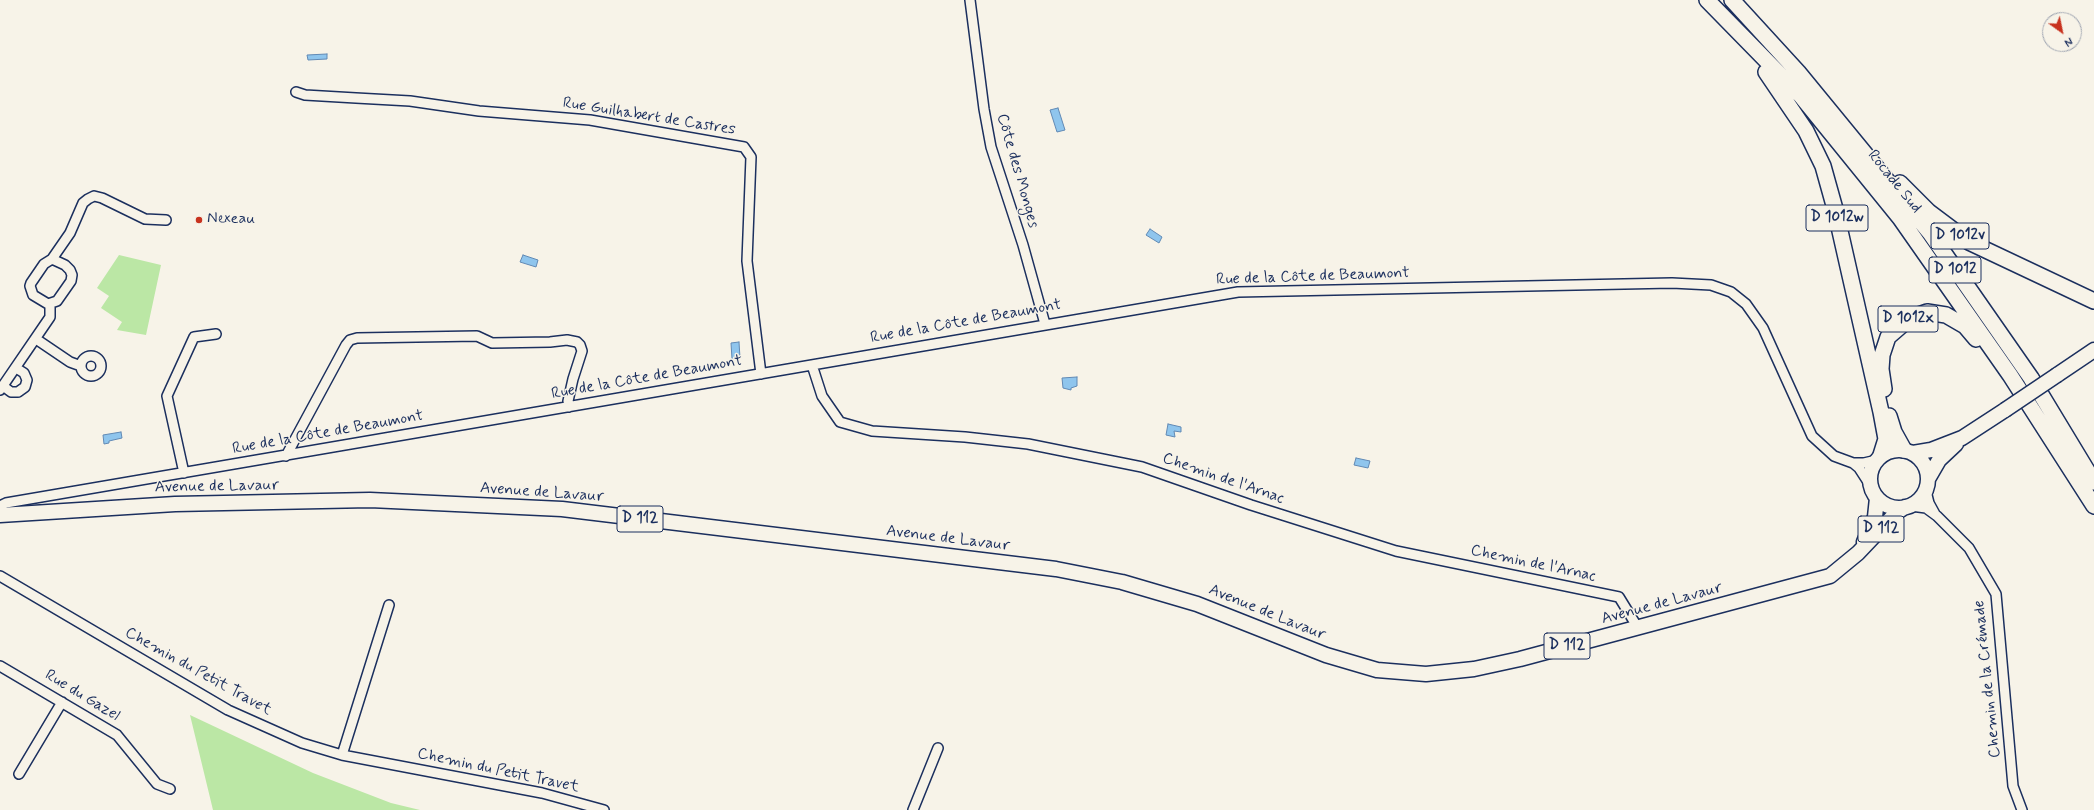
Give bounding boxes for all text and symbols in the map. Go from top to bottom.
north arrow [2042,12,2082,52]
text: N [2061,33,2075,49]
street label: Rue Guilhabert de Castres [561,94,737,140]
street label: Côte des Monges [992,112,1042,230]
street label: Rocade Sud [1863,147,1925,217]
road number: D 1012w [1806,205,1868,231]
place label: Nexeau [207,210,255,230]
marker: Nexeau [194,215,204,225]
road number: D 1012v [1931,223,1989,249]
road number: D 1012 [1929,257,1981,283]
street label: Rue de la Côte de Beaumont [1216,264,1410,290]
street label: Rue de la Côte de Beaumont [869,296,1063,348]
road number: D 1012x [1878,306,1938,332]
street label: Rue de la Côte de Beaumont [550,352,744,404]
street label: Rue de la Côte de Beaumont [231,407,425,459]
street label: Chemin de l'Arnac [1160,449,1286,509]
street label: Avenue de Lavaur [155,476,279,498]
street label: Avenue de Lavaur [479,479,605,507]
road number: D 112 [617,506,663,532]
road number: D 112 [1858,516,1904,542]
street label: Avenue de Lavaur [885,522,1011,556]
street label: Chemin de l'Arnac [1469,541,1597,587]
street label: Avenue de Lavaur [1599,579,1725,629]
street label: Avenue de Lavaur [1206,581,1328,645]
street label: Chemin de la Crémade [1970,599,2006,759]
street label: Chemin du Petit Travet [121,624,275,720]
road number: D 112 [1544,633,1590,659]
street label: Rue du Gazel [41,666,123,726]
street label: Chemin du Petit Travet [415,744,581,798]

